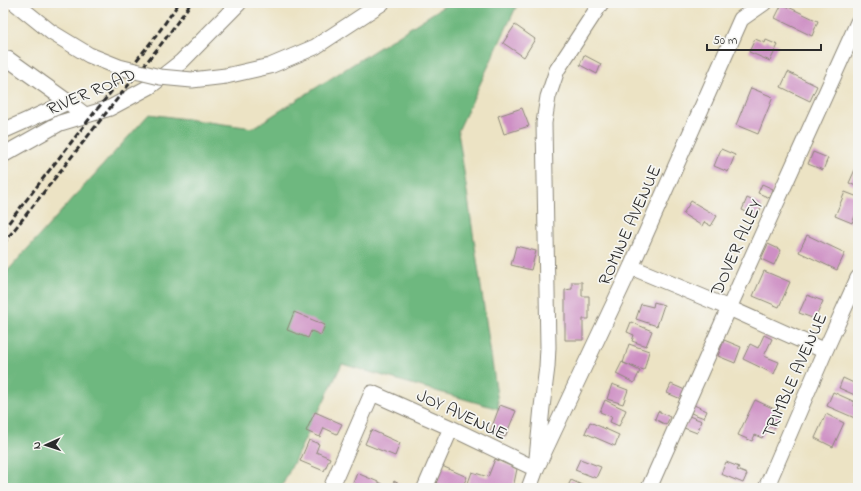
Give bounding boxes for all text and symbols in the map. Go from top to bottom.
scale bar [707,26,821,52]
text: 50 m [713,32,737,50]
street label: RIVER ROAD [43,62,140,123]
street label: ROMINE AVENUE [593,161,669,290]
street label: DOVER ALLEY [705,195,771,301]
street label: TRIMBLE AVENUE [757,309,835,443]
street label: JOY AVENUE [412,384,511,448]
north arrow [26,425,66,465]
text: N [29,441,45,450]

